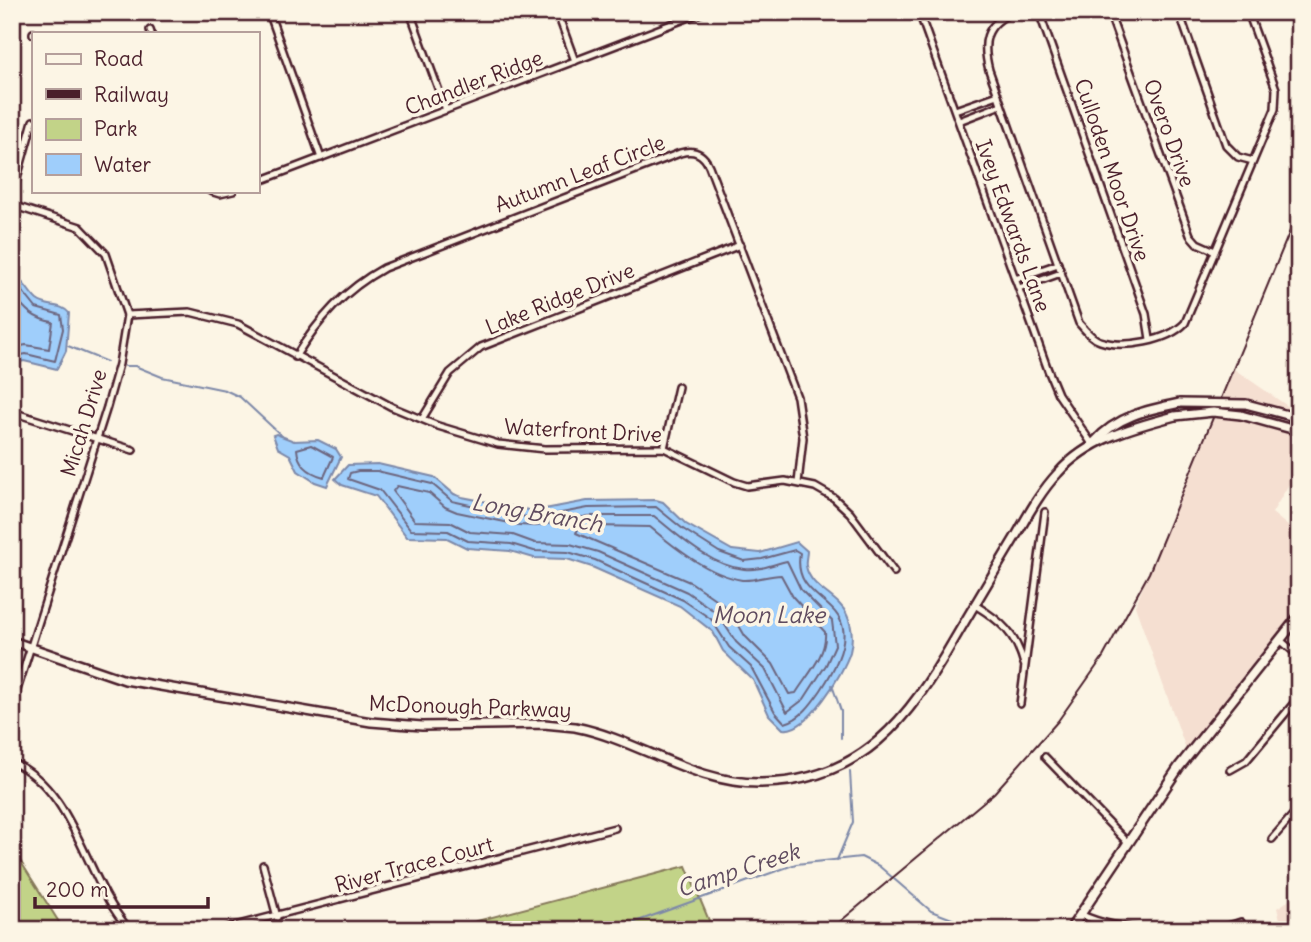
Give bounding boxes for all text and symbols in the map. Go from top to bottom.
legend [32,32,259,192]
street label: Chandler Ridge [401,44,547,121]
text: Road [94,45,143,72]
street label: Culloden Moor Drive [1069,75,1156,265]
street label: Overo Drive [1138,75,1201,190]
text: Railway [94,81,169,108]
text: Park [94,115,137,142]
street label: Autumn Leaf Circle [491,129,669,218]
street label: Ivey Edwards Lane [970,136,1057,316]
text: Water [94,151,152,178]
street label: Lake Ridge Drive [481,256,638,341]
street label: Micah Drive [54,366,113,480]
street label: Waterfront Drive [503,413,663,448]
water label: Long Branch [469,487,606,538]
water label: Moon Lake [713,600,827,629]
street label: McDonough Parkway [368,689,572,724]
street label: River Trace Court [332,830,496,899]
water label: Camp Creek [673,836,804,903]
scale bar [35,865,208,909]
text: 200 m [46,876,109,903]

